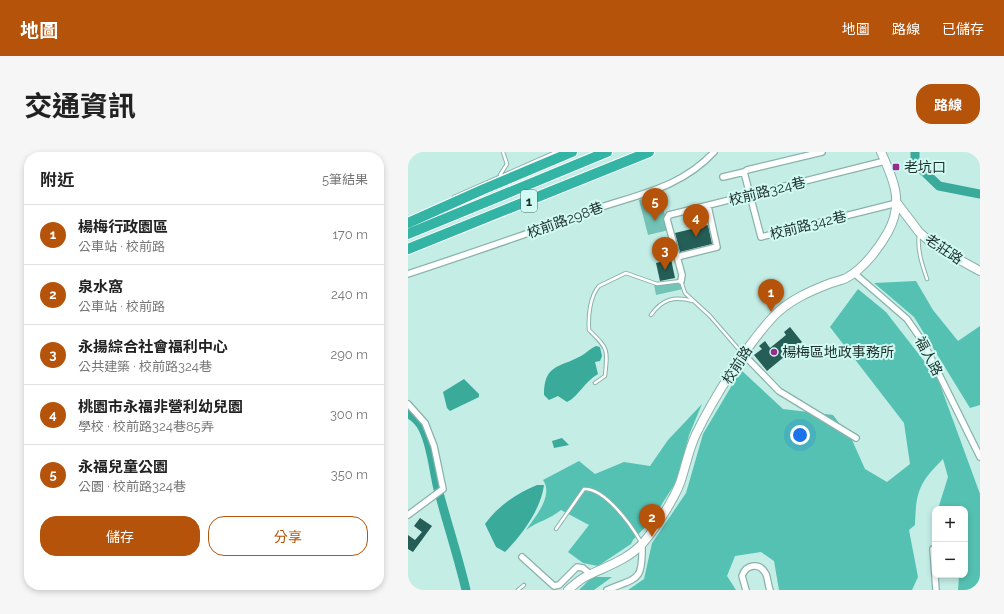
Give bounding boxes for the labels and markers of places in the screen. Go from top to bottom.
place label: 老坑口 [904,159,946,175]
marker: 老坑口 [891,162,901,172]
pin: 5 [642,188,668,221]
pin: 4 [683,204,709,237]
pin: 3 [652,237,678,270]
pin: 1 [758,279,784,312]
place label: 楊梅區地政事務所 [782,344,894,360]
marker: 楊梅區地政事務所 [769,347,779,357]
pin: 2 [639,504,665,537]

